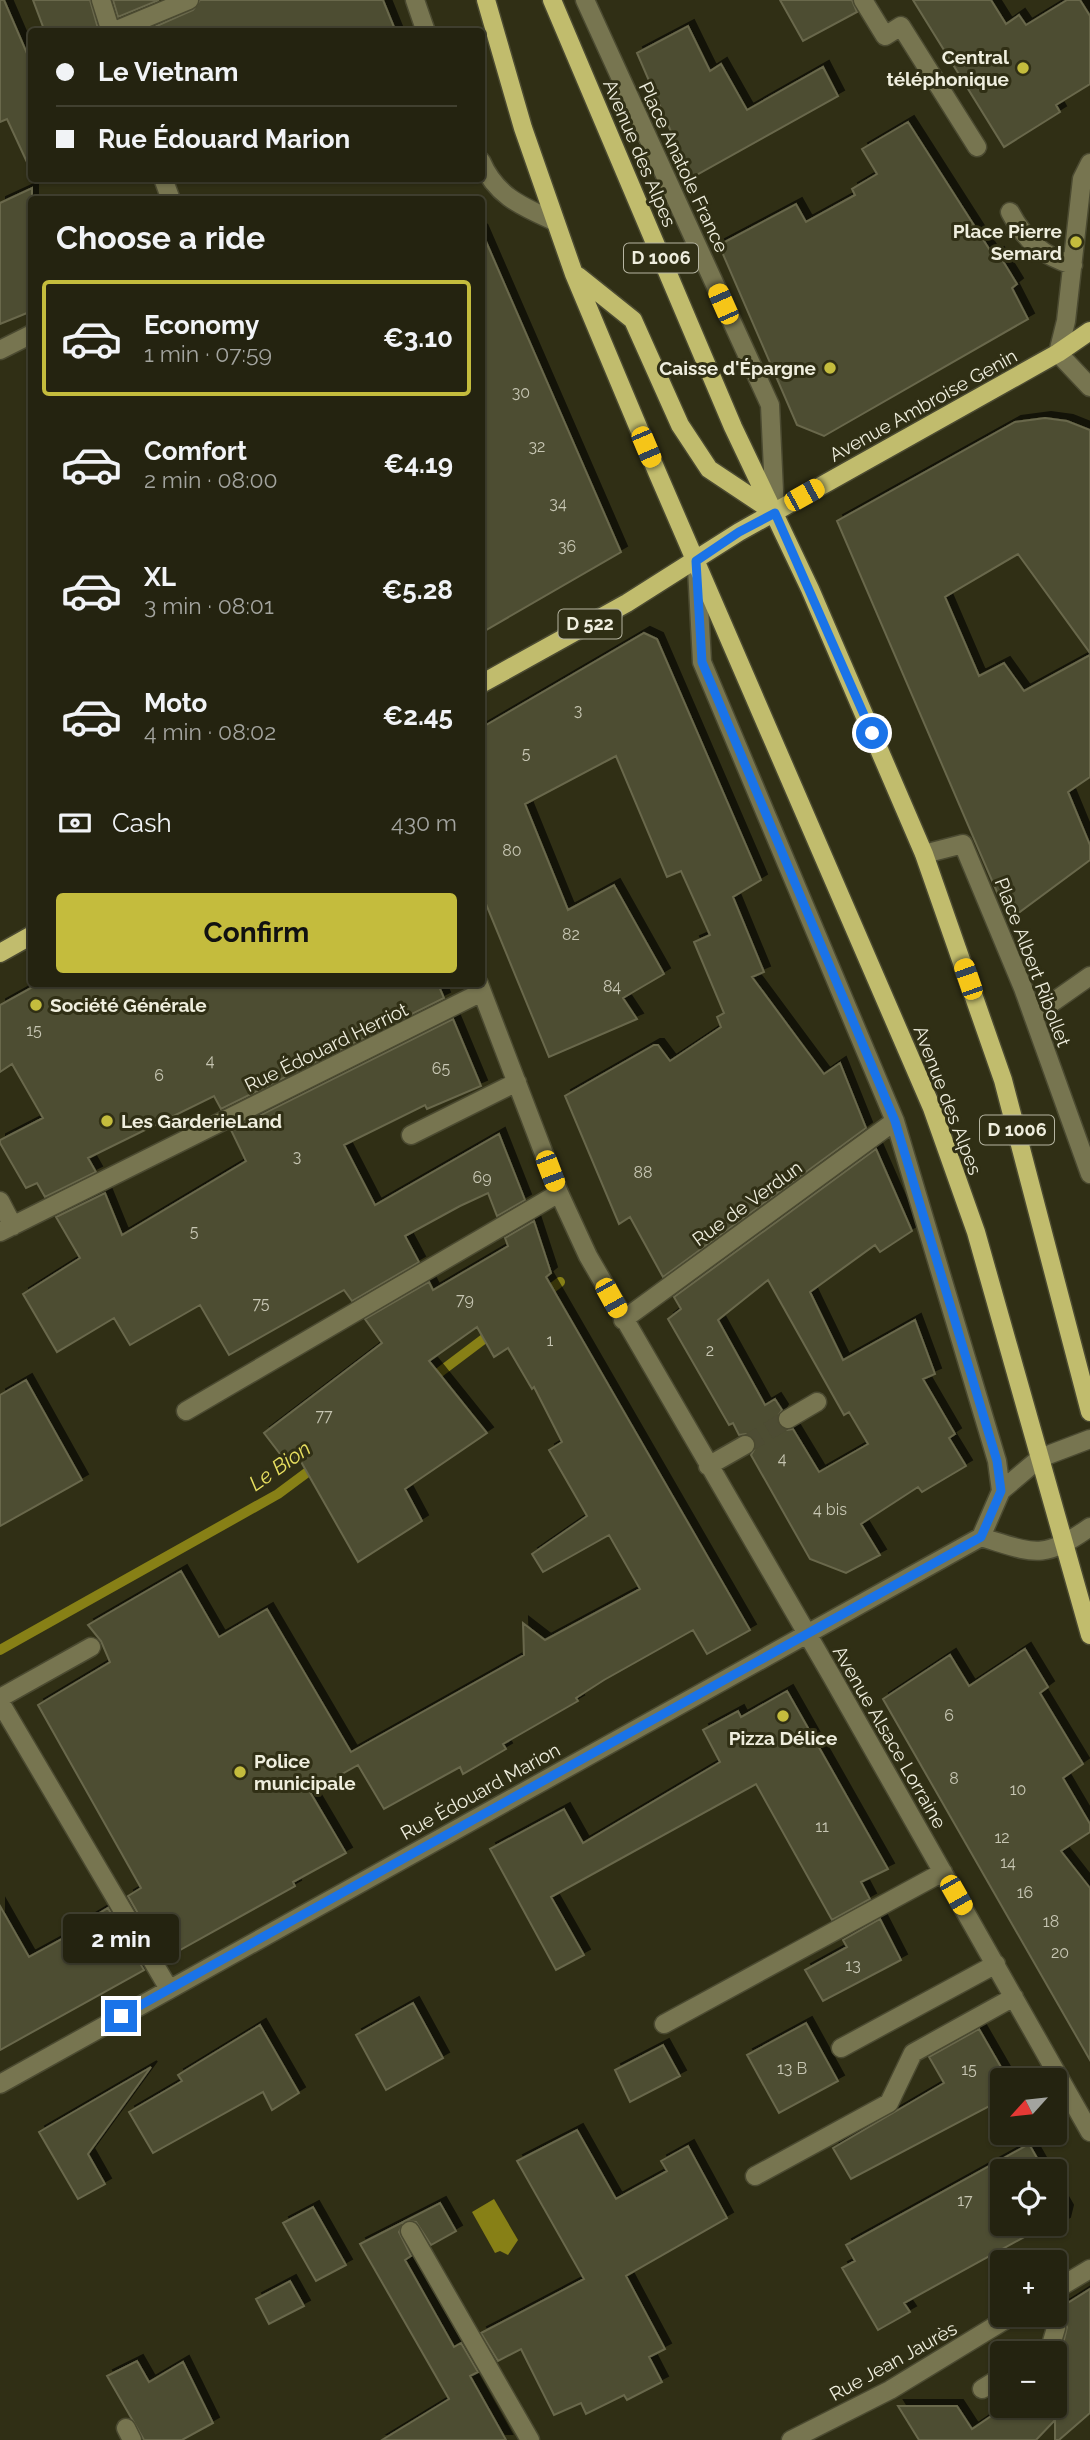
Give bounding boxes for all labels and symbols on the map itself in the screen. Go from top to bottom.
place label: Central téléphonique [887,46,1010,90]
marker: Central téléphonique [1015,60,1031,76]
street label: Avenue des Alpes [599,76,681,230]
street label: Place Anatole France [635,78,733,256]
place label: Place Pierre Semard [953,220,1062,264]
marker: Place Pierre Semard [1068,234,1084,250]
road number: D 1006 [624,244,698,272]
car [705,281,742,327]
street label: Avenue Ambroise Genin [825,344,1021,466]
place label: Caisse d'Épargne [659,357,816,379]
marker: Caisse d'Épargne [822,360,838,376]
house number: 30 [512,383,530,402]
car [629,424,664,470]
house number: 32 [529,437,545,456]
car [781,476,828,514]
house number: 34 [549,494,567,513]
house number: 36 [558,537,576,556]
road number: D 522 [558,610,622,638]
house number: 3 [574,701,582,720]
route start [856,717,888,749]
house number: 5 [522,744,531,763]
house number: 80 [502,841,522,860]
street label: Place Albert Ribollet [991,874,1076,1050]
house number: 82 [562,925,580,944]
car [952,956,985,1002]
house number: 84 [603,977,621,996]
place label: Société Générale [50,994,207,1016]
marker: Société Générale [28,997,44,1013]
street label: Rue Édouard Herriot [241,998,412,1096]
house number: 15 [26,1021,42,1040]
street label: Avenue des Alpes [909,1022,987,1178]
house number: 4 [206,1051,215,1070]
house number: 65 [432,1059,450,1078]
house number: 6 [154,1066,164,1085]
place label: Les GarderieLand [121,1110,282,1132]
marker: Les GarderieLand [99,1113,115,1129]
road number: D 1006 [980,1115,1054,1144]
house number: 3 [293,1147,301,1166]
car [533,1148,568,1194]
street label: Rue de Verdun [688,1156,806,1250]
house number: 88 [634,1163,652,1182]
house number: 69 [472,1168,492,1187]
house number: 5 [190,1222,199,1241]
car [592,1275,631,1321]
house number: 79 [456,1290,474,1309]
house number: 75 [252,1294,270,1313]
house number: 1 [547,1331,554,1350]
house number: 2 [706,1341,714,1360]
house number: 77 [315,1406,333,1425]
water label: Le Bion [244,1435,315,1496]
house number: 4 [778,1449,787,1468]
house number: 4 bis [813,1500,847,1519]
street label: Avenue Alsace Lorraine [829,1642,951,1832]
house number: 6 [944,1706,954,1725]
marker: Pizza Délice [775,1708,791,1724]
place label: Pizza Délice [729,1727,837,1749]
street label: Rue Édouard Marion [396,1738,564,1844]
place label: Police municipale [254,1750,356,1794]
marker: Police municipale [232,1764,248,1780]
house number: 8 [949,1769,959,1788]
house number: 10 [1010,1780,1026,1799]
house number: 11 [815,1817,829,1836]
house number: 12 [994,1828,1010,1847]
house number: 14 [1000,1853,1016,1872]
car [937,1872,976,1918]
house number: 16 [1017,1883,1033,1902]
house number: 18 [1043,1912,1059,1931]
callout: 2 min [63,1914,179,1964]
house number: 20 [1051,1943,1069,1962]
house number: 13 [845,1956,861,1975]
route end [105,2000,137,2032]
house number: 13 B [777,2059,807,2078]
house number: 15 [961,2060,977,2079]
north arrow [990,2068,1068,2146]
house number: 17 [957,2191,973,2210]
street label: Rue Jean Jaurès [825,2317,961,2405]

